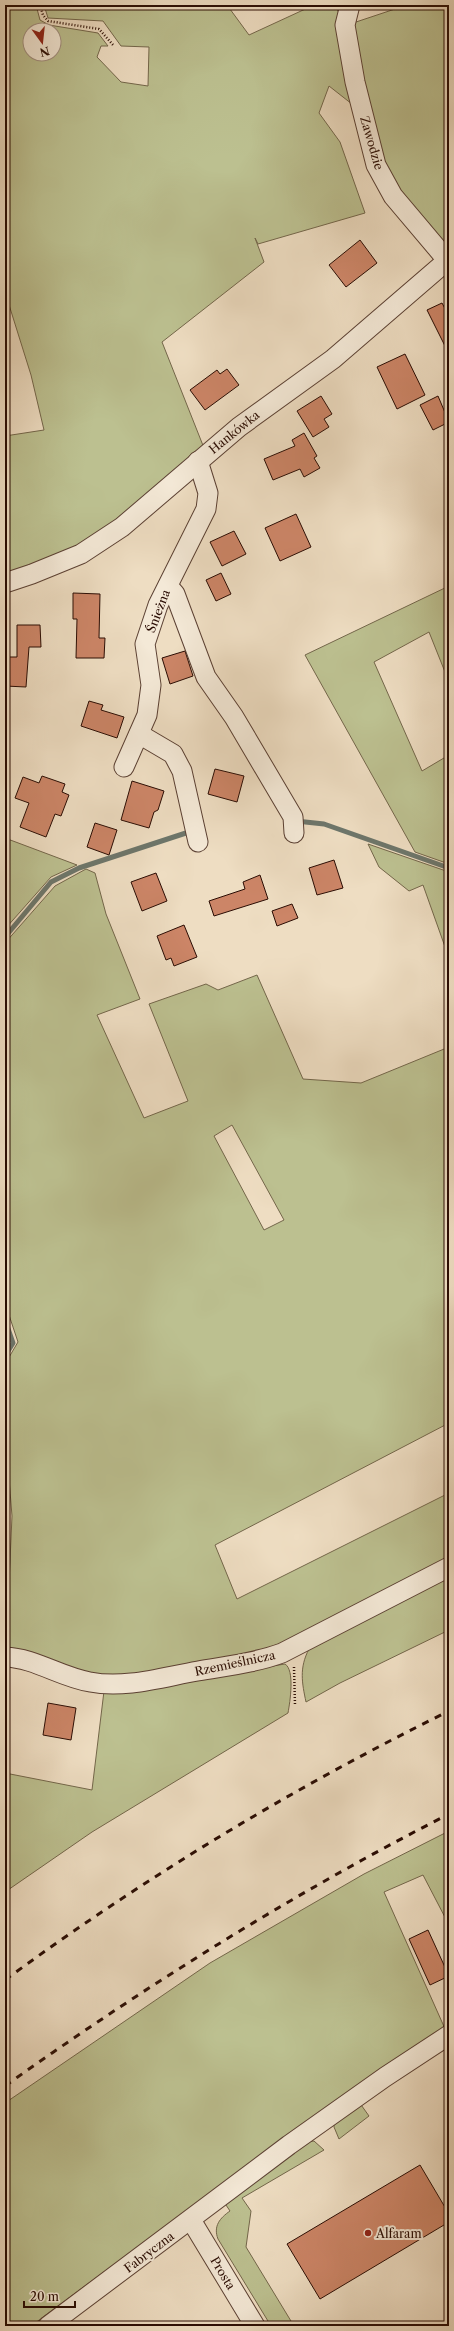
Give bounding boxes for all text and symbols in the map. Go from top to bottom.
north arrow [22,22,62,62]
text: N [38,44,51,60]
street label: Zawodzie [357,115,387,172]
street label: Hankówka [206,407,263,457]
street label: Śnieżna [142,586,173,635]
street label: Rzemieślnicza [193,1647,277,1679]
place label: Alfaram [375,2226,422,2241]
street label: Fabryczna [121,2228,177,2276]
marker: Alfaram [363,2228,373,2238]
street label: Prosta [207,2254,239,2293]
scale bar [24,2283,75,2309]
text: 20 m [30,2289,59,2304]

